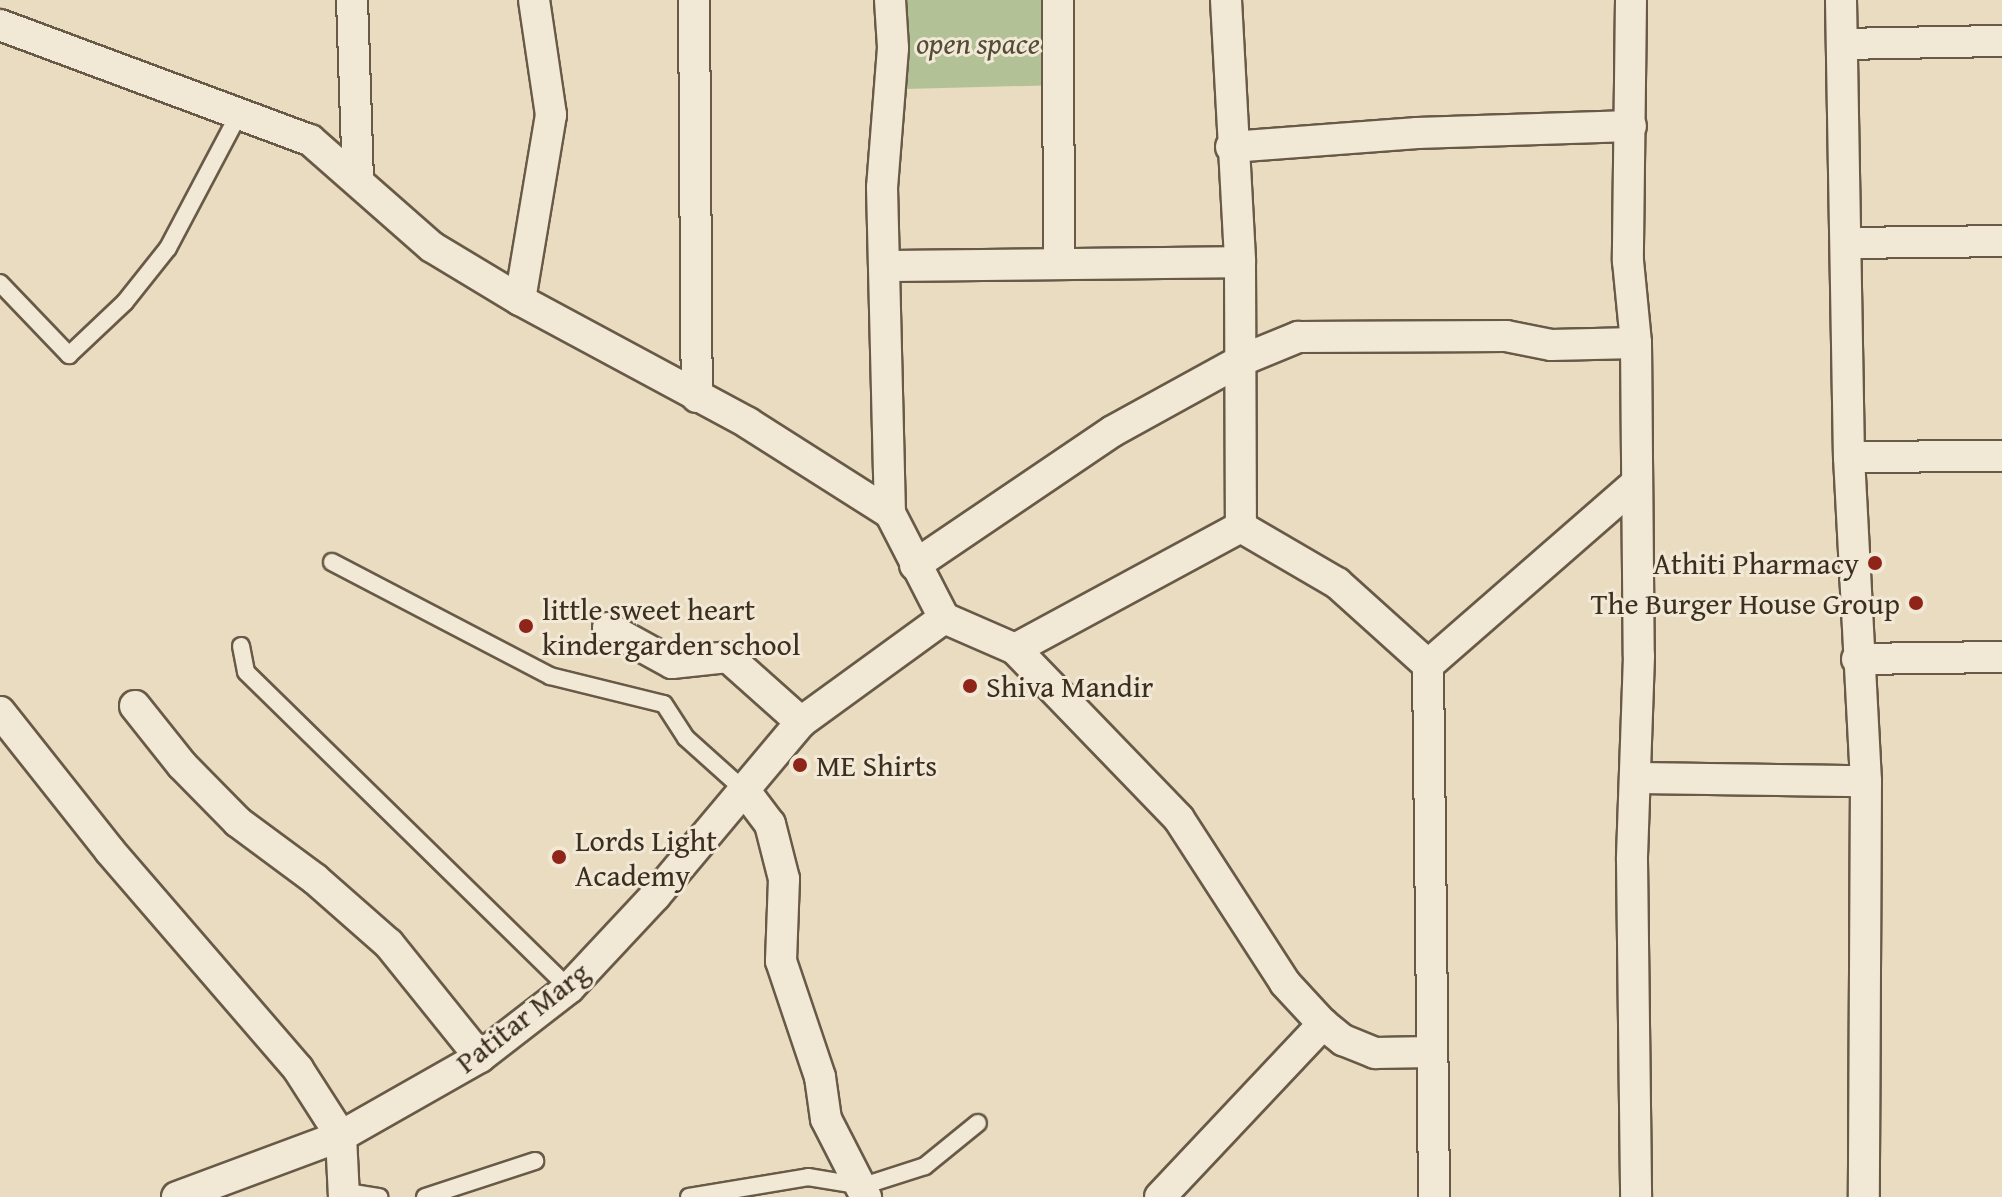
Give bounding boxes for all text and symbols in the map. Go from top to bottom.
park label: open space [916,25,1040,61]
place label: Athiti Pharmacy [1653,545,1859,581]
marker: Athiti Pharmacy [1866,554,1884,572]
place label: The Burger House Group [1591,585,1900,621]
place label: little sweet heart kindergarden school [542,591,800,662]
marker: The Burger House Group [1907,594,1925,612]
marker: little sweet heart kindergarden school [517,617,535,635]
place label: Shiva Mandir [986,668,1153,704]
marker: Shiva Mandir [961,677,979,695]
place label: ME Shirts [816,747,937,783]
marker: ME Shirts [791,756,809,774]
place label: Lords Light Academy [575,822,717,892]
marker: Lords Light Academy [550,848,568,866]
street label: Patitar Marg [448,954,596,1080]

